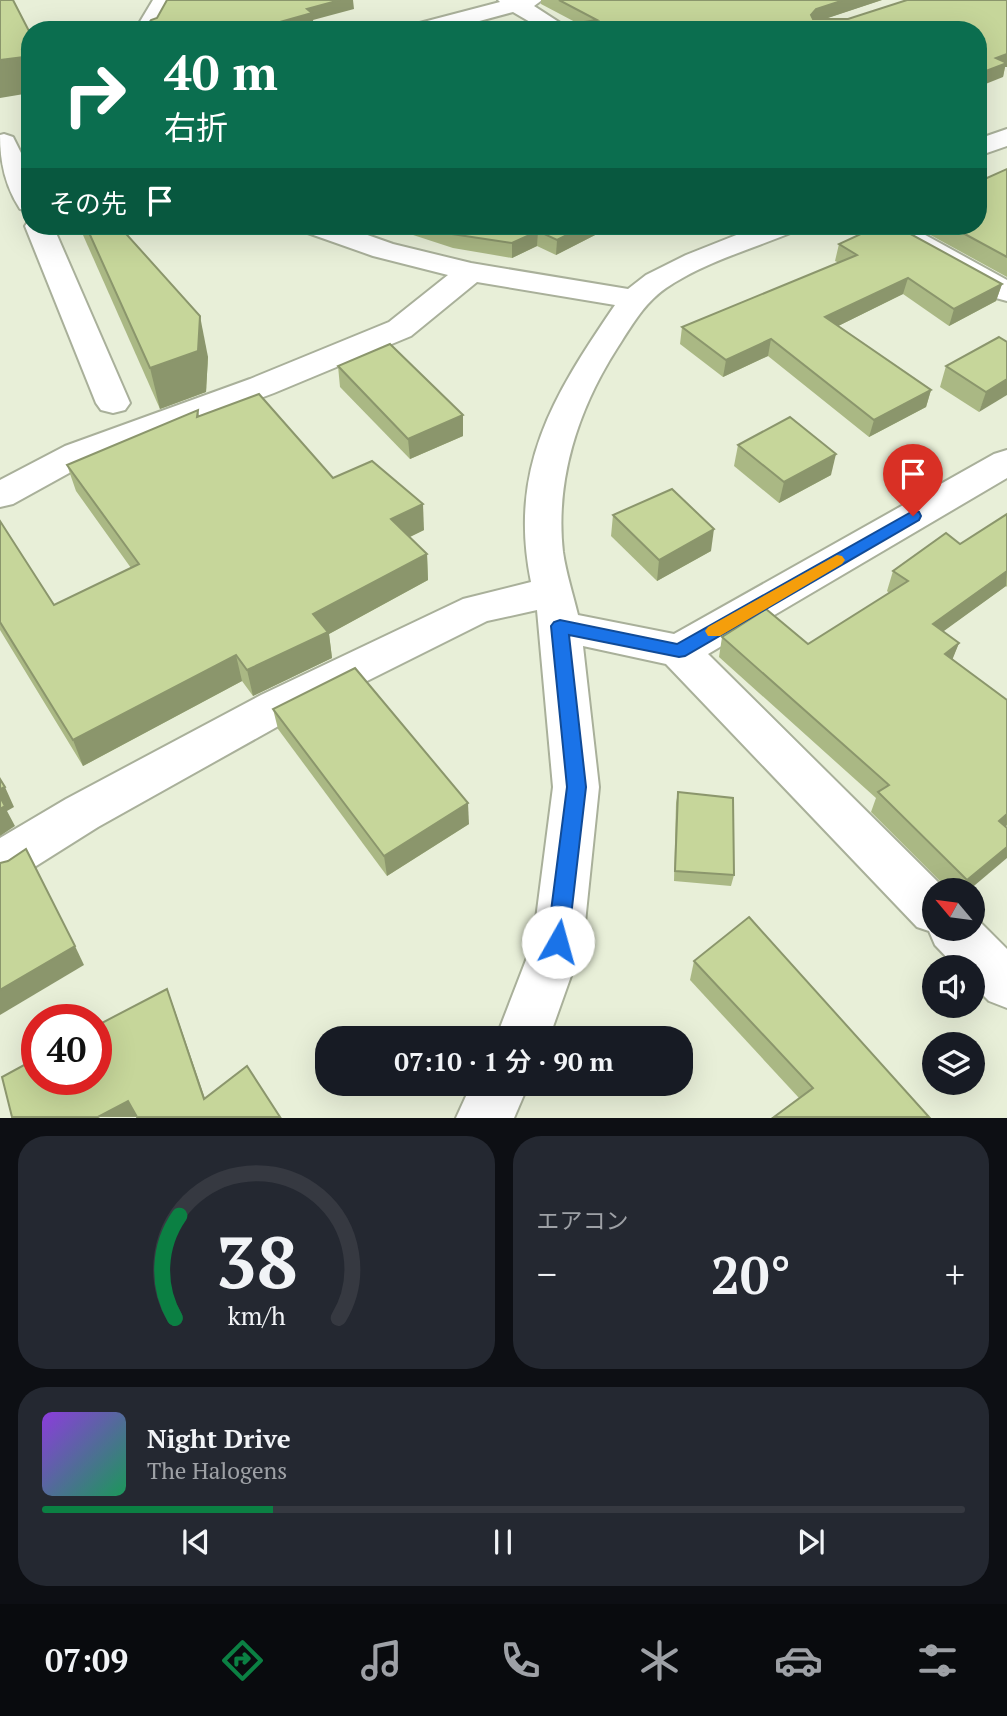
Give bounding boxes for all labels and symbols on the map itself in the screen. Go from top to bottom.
pin [883,444,943,516]
north arrow [922,878,985,942]
position arrow [521,905,595,979]
speed limit sign: 40 [21,1004,112,1095]

